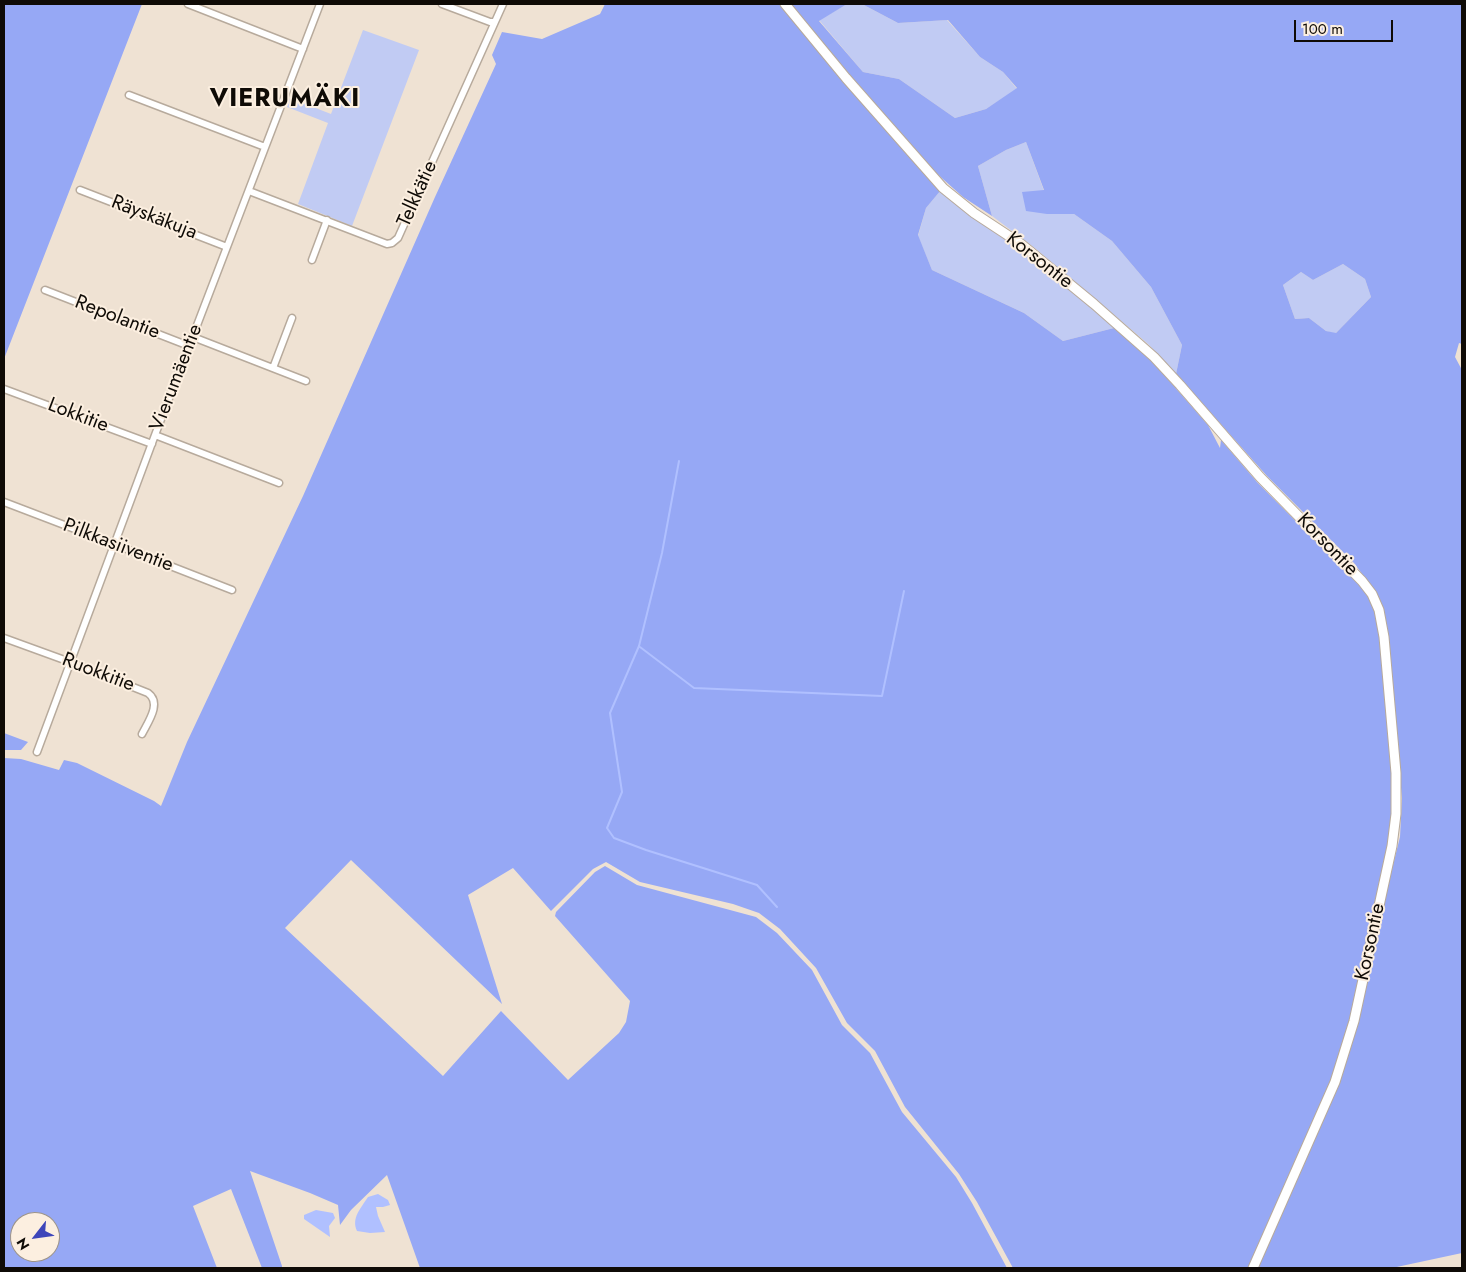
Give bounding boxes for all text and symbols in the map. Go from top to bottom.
scale bar [1296,10,1395,42]
text: 100 m [1302,18,1343,40]
district label: VIERUMÄKI [209,85,361,115]
street label: Telkkätie [393,157,443,231]
street label: Räyskäkuja [108,191,200,245]
street label: Korsontie [1001,227,1077,295]
street label: Repolantie [71,291,163,345]
street label: Vierumäentie [146,321,208,435]
street label: Lokkitie [44,394,112,438]
street label: Korsontie [1291,509,1363,581]
street label: Pilkkasiiventie [60,514,176,578]
street label: Ruokkitie [58,648,138,698]
street label: Korsontie [1351,901,1391,983]
north arrow [10,1212,60,1262]
text: N [11,1234,34,1254]

